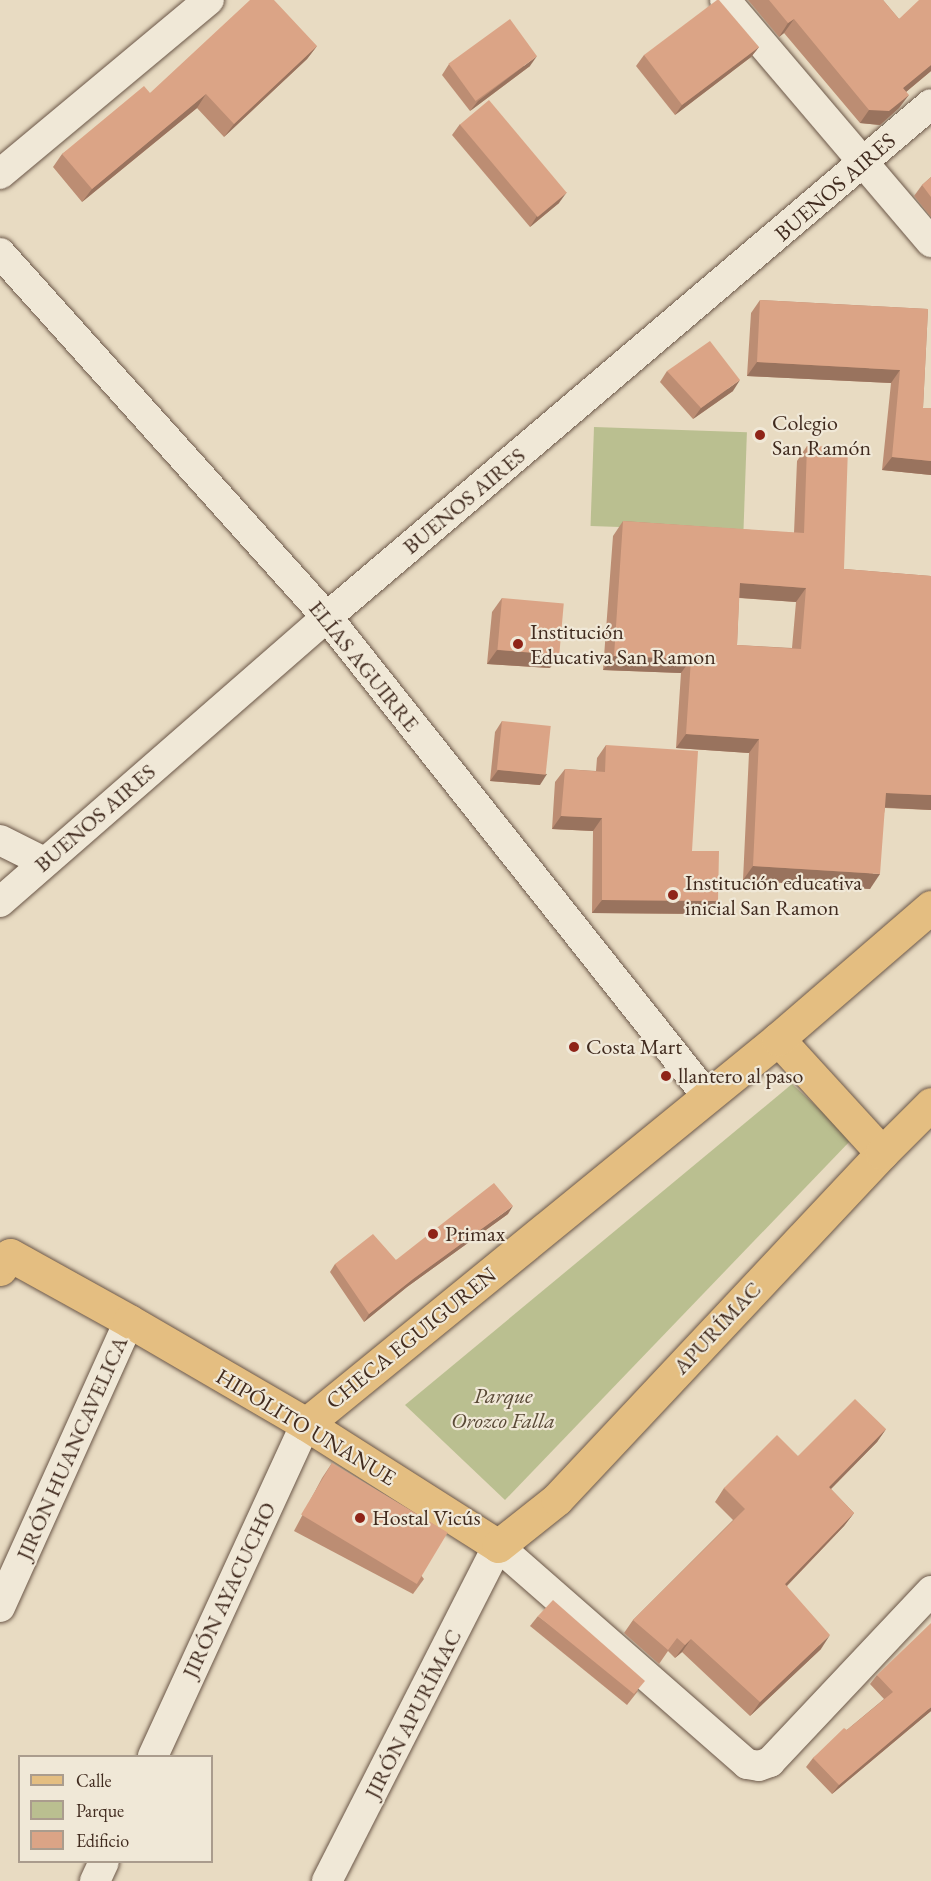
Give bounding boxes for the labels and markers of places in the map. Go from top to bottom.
place label: Colegio San Ramón [772,409,871,460]
marker: Colegio San Ramón [753,428,767,442]
place label: Institución Educativa San Ramon [530,618,716,670]
marker: Institución Educativa San Ramon [511,637,525,651]
place label: Institución educativa inicial San Ramon [685,869,862,920]
marker: Institución educativa inicial San Ramon [666,888,680,902]
place label: Costa Mart [586,1034,682,1060]
marker: Costa Mart [567,1040,581,1054]
place label: llantero al paso [678,1063,803,1089]
marker: llantero al paso [659,1069,673,1083]
place label: Primax [445,1221,505,1247]
marker: Primax [426,1227,440,1241]
place label: Hostal Vicús [372,1505,481,1531]
marker: Hostal Vicús [353,1511,367,1525]

